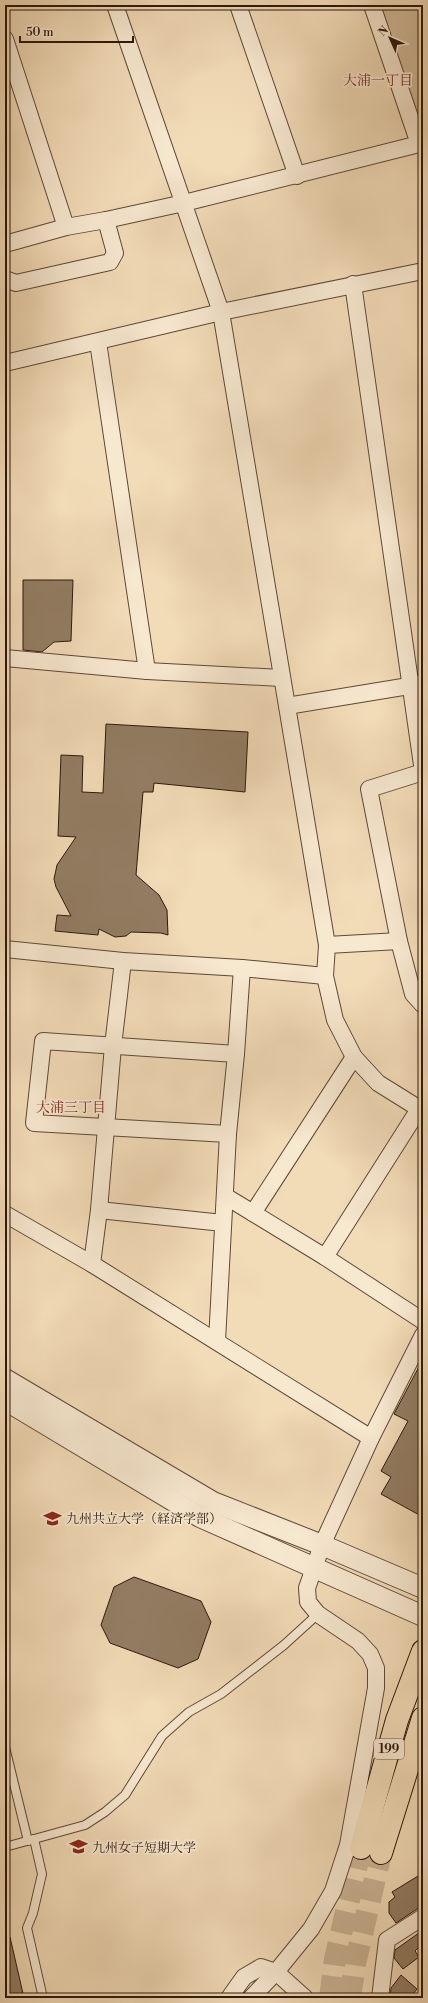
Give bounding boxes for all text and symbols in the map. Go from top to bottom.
scale bar [20,18,133,44]
north arrow [370,18,410,58]
text: N [376,23,392,40]
text: 50 m [26,25,54,40]
district label: 大浦一丁目 [343,72,413,90]
district label: 大浦三丁目 [36,1099,106,1117]
school or university icon: 九州共立大学（経済学部） [43,1508,63,1528]
place label: 九州共立大学（経済学部） [66,1511,222,1527]
road number: 199 [374,1739,404,1759]
school or university icon: 九州女子短期大学 [69,1837,89,1857]
place label: 九州女子短期大学 [92,1840,196,1856]

